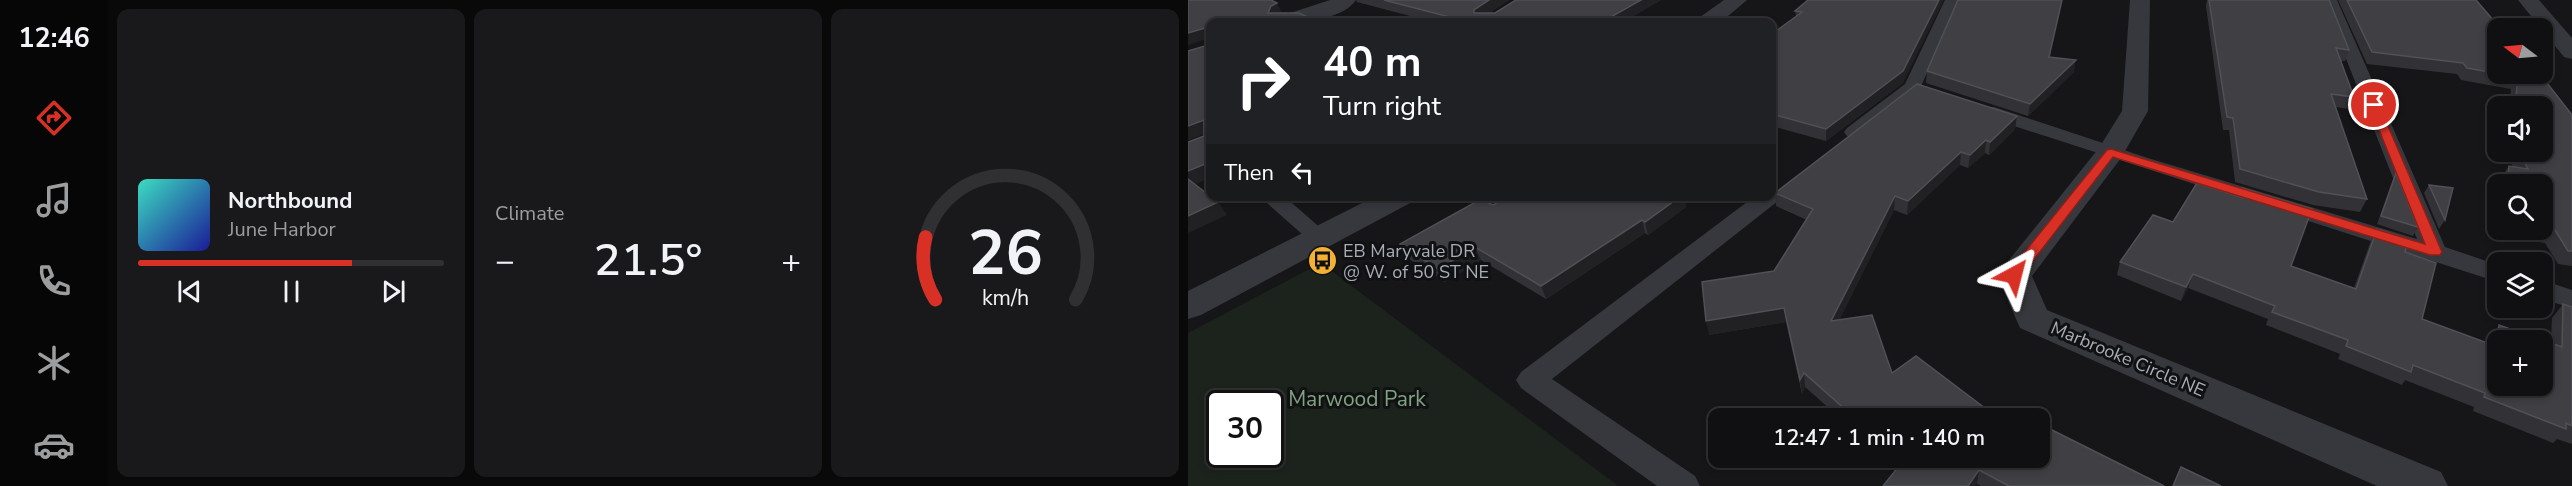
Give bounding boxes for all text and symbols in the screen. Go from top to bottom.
north arrow [2487,18,2553,84]
map controls [2487,18,2553,396]
text: 12:46 [18,20,90,57]
text: 40 m [1323,34,1422,91]
icon: right [1224,42,1302,120]
pin [2348,79,2399,130]
text: Turn right [1323,88,1441,125]
icon: arrive [2357,88,2390,121]
button: sound [2487,96,2553,162]
icon: directions [33,97,75,139]
icon: left [1286,156,1319,189]
text: Then [1224,158,1274,188]
button: search [2487,174,2553,240]
icon: music [33,179,75,221]
text: Northbound [228,186,352,216]
text: Climate [495,200,564,227]
text: 26 [968,211,1042,296]
text: June Harbor [228,216,336,243]
text: 21.5° [594,230,702,291]
text: − [495,239,515,284]
text: + [781,239,801,284]
place label: EB Maryvale DR @ W. of 50 ST NE [1343,239,1489,284]
position arrow [1982,243,2046,307]
bus stop icon: EB Maryvale DR @ W. of 50 ST NE [1306,245,1338,277]
button: layers [2487,252,2553,318]
icon: phone [33,260,75,302]
icon: previous [173,275,206,308]
icon: pause [275,275,308,308]
icon: next [377,275,410,308]
text: km/h [981,283,1029,313]
street label: Marbrooke Circle NE [2047,316,2209,402]
button: + [2487,330,2553,396]
icon: climate [33,342,75,384]
park label: Marwood Park [1288,385,1426,413]
speed limit sign: 30 [1206,390,1284,468]
text: 12:47 · 1 min · 140 m [1773,423,1985,453]
icon: car [33,424,75,466]

